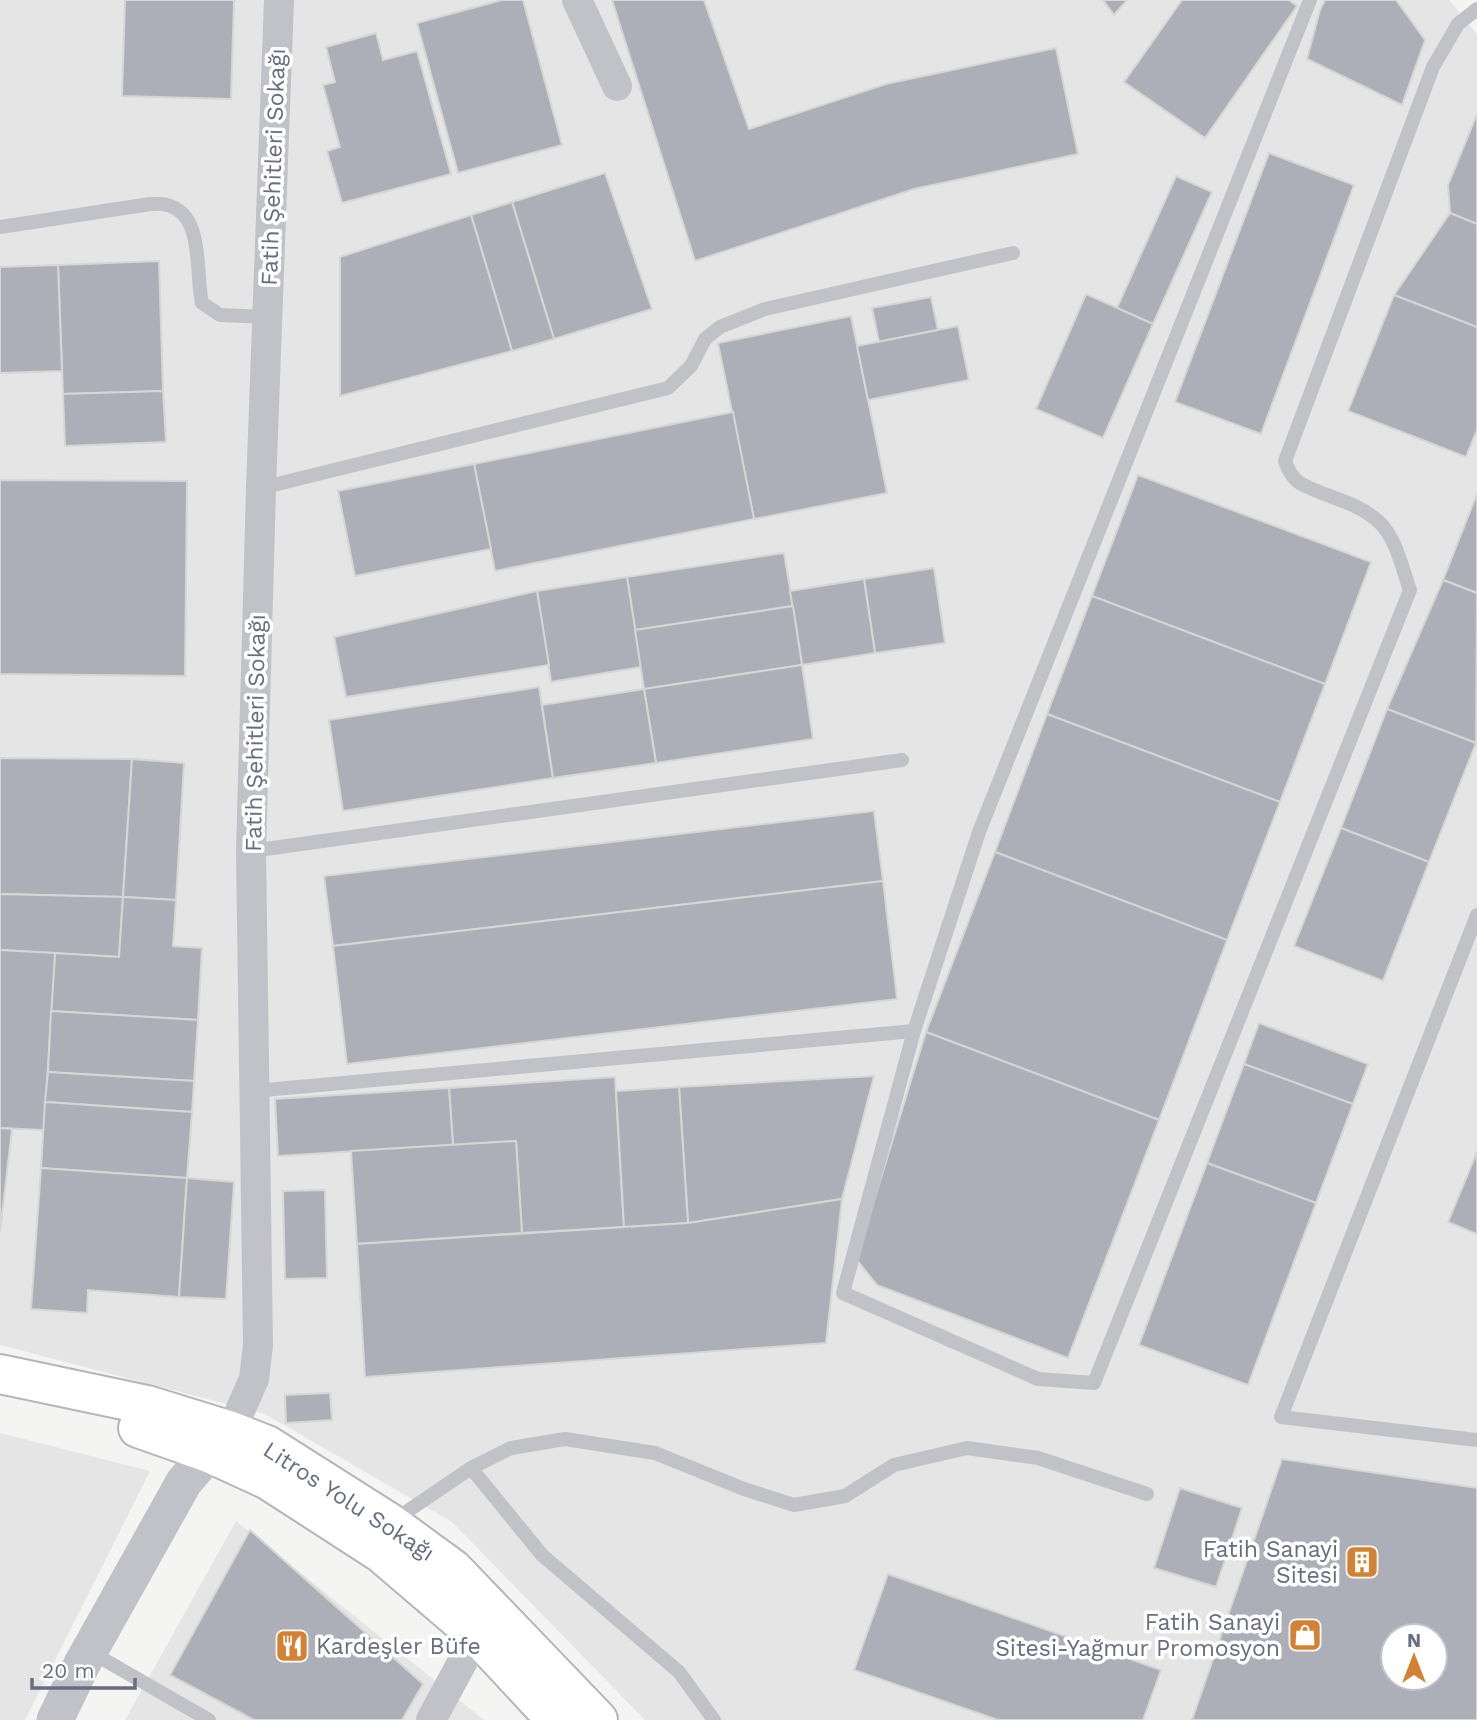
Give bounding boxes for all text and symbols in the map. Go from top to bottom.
street label: Fatih Şehitleri Sokağı [256,48,291,286]
street label: Fatih Şehitleri Sokağı [240,614,271,852]
street label: Litros Yolu Sokağı [258,1436,439,1567]
place label: Fatih Sanayi Sitesi [1203,1536,1338,1589]
building icon: Fatih Sanayi Sitesi [1343,1543,1381,1581]
place label: Fatih Sanayi Sitesi-Yağmur Promosyon [995,1609,1280,1662]
shop icon: Fatih Sanayi Sitesi-Yağmur Promosyon [1286,1616,1324,1654]
north arrow [1379,1622,1449,1692]
restaurant icon: Kardeşler Büfe [273,1627,311,1665]
text: N [1407,1629,1421,1652]
place label: Kardeşler Büfe [316,1633,481,1660]
scale bar [32,1646,135,1690]
text: 20 m [42,1658,94,1683]

